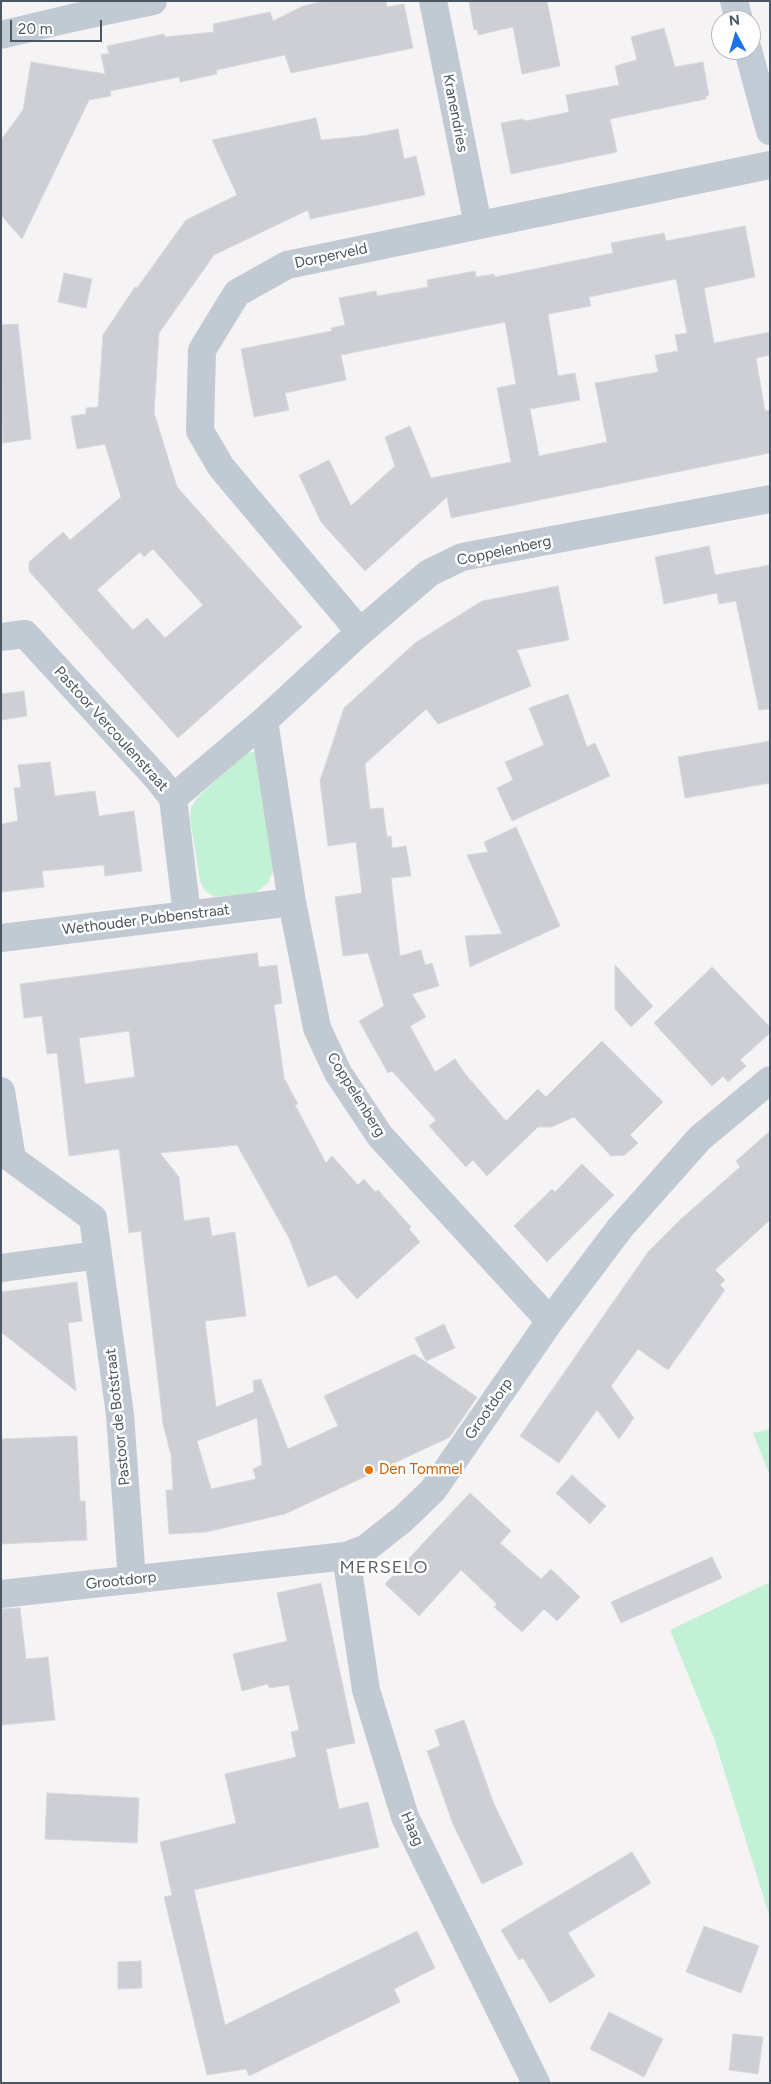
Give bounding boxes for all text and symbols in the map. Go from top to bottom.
scale bar [12,10,105,42]
north arrow [711,10,761,60]
text: N [728,12,741,30]
text: 20 m [18,20,52,38]
street label: Kranendries [439,72,471,154]
street label: Dorperveld [293,239,369,273]
street label: Coppelenberg [455,532,553,570]
street label: Pastoor Vercoulenstraat [50,663,172,795]
street label: Wethouder Pubbenstraat [61,901,231,939]
street label: Coppelenberg [323,1049,389,1141]
street label: Pastoor de Botstraat [102,1347,134,1487]
street label: Grootdorp [461,1375,517,1443]
place label: Den Tommel [379,1461,463,1479]
marker: Den Tommel [363,1464,375,1476]
district label: MERSELO [339,1557,429,1579]
street label: Grootdorp [85,1568,157,1594]
street label: Haag [397,1809,427,1849]

